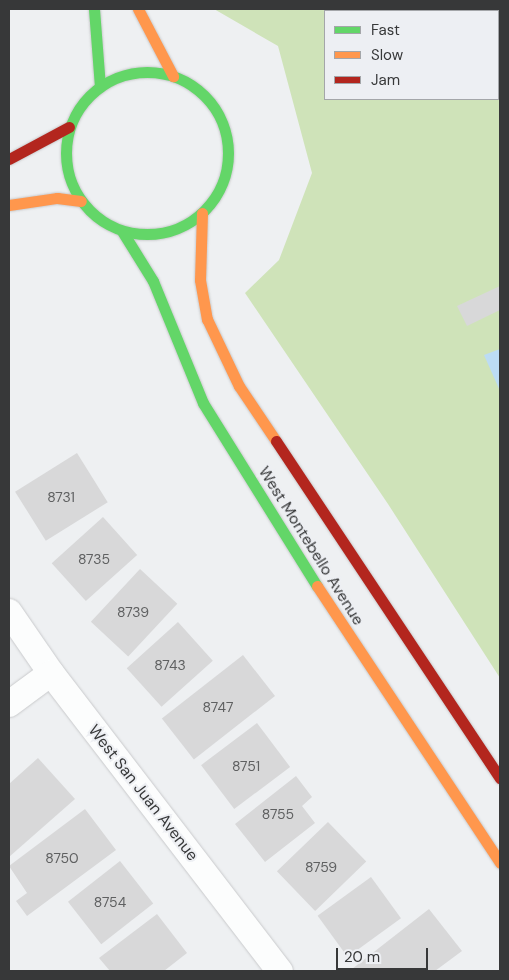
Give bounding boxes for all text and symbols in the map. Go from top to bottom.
legend [324,10,499,100]
text: Fast [371,20,400,40]
text: Slow [371,45,403,65]
text: Jam [371,70,400,90]
street label: West Montebello Avenue [254,463,368,629]
house number: 8731 [47,489,75,505]
house number: 8735 [78,551,110,567]
house number: 8739 [117,604,149,620]
house number: 8743 [154,657,186,673]
house number: 8747 [203,699,233,715]
street label: West San Juan Avenue [84,721,202,865]
house number: 8751 [232,758,260,774]
house number: 8755 [262,806,294,822]
house number: 8750 [45,850,79,866]
house number: 8759 [305,859,337,875]
house number: 8754 [94,894,126,910]
scale bar [339,938,432,970]
text: 20 m [344,947,380,967]

